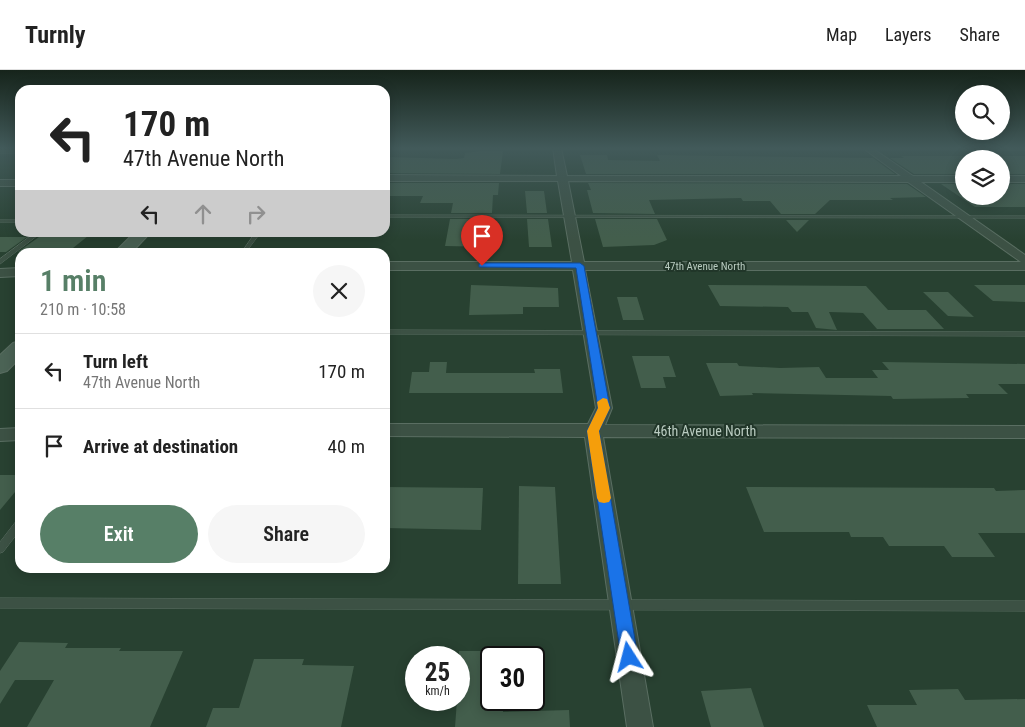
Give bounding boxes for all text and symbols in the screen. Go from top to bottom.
text: Turnly [25,21,86,49]
text: Map [826,24,857,45]
text: Layers [885,24,932,45]
text: Share [960,24,1000,45]
map controls [955,85,1010,205]
button: search [955,85,1010,140]
text: 170 m [123,104,210,145]
icon: left [40,105,105,170]
text: 47th Avenue North [123,146,284,171]
button: layers [955,150,1010,205]
icon: left [136,200,164,228]
icon: ahead [189,200,217,228]
icon: right [242,200,270,228]
pin [461,215,503,266]
icon: arrive [468,222,496,250]
street label: 47th Avenue North [665,260,745,273]
text: 1 min [40,263,106,298]
button: close [313,265,365,317]
text: 210 m · 10:58 [40,300,126,319]
text: Turn left [83,350,148,373]
icon: left [40,357,68,385]
text: 170 m [318,360,365,383]
text: 47th Avenue North [83,373,200,392]
street label: 46th Avenue North [654,423,756,439]
icon: arrive [40,432,68,460]
text: Arrive at destination [83,435,238,458]
text: 40 m [328,435,365,458]
button: Exit [40,505,198,563]
button: Share [208,505,365,563]
position arrow [602,630,654,682]
speed limit sign: 30 [480,646,545,711]
text: 25 [425,658,450,687]
text: km/h [425,684,450,698]

